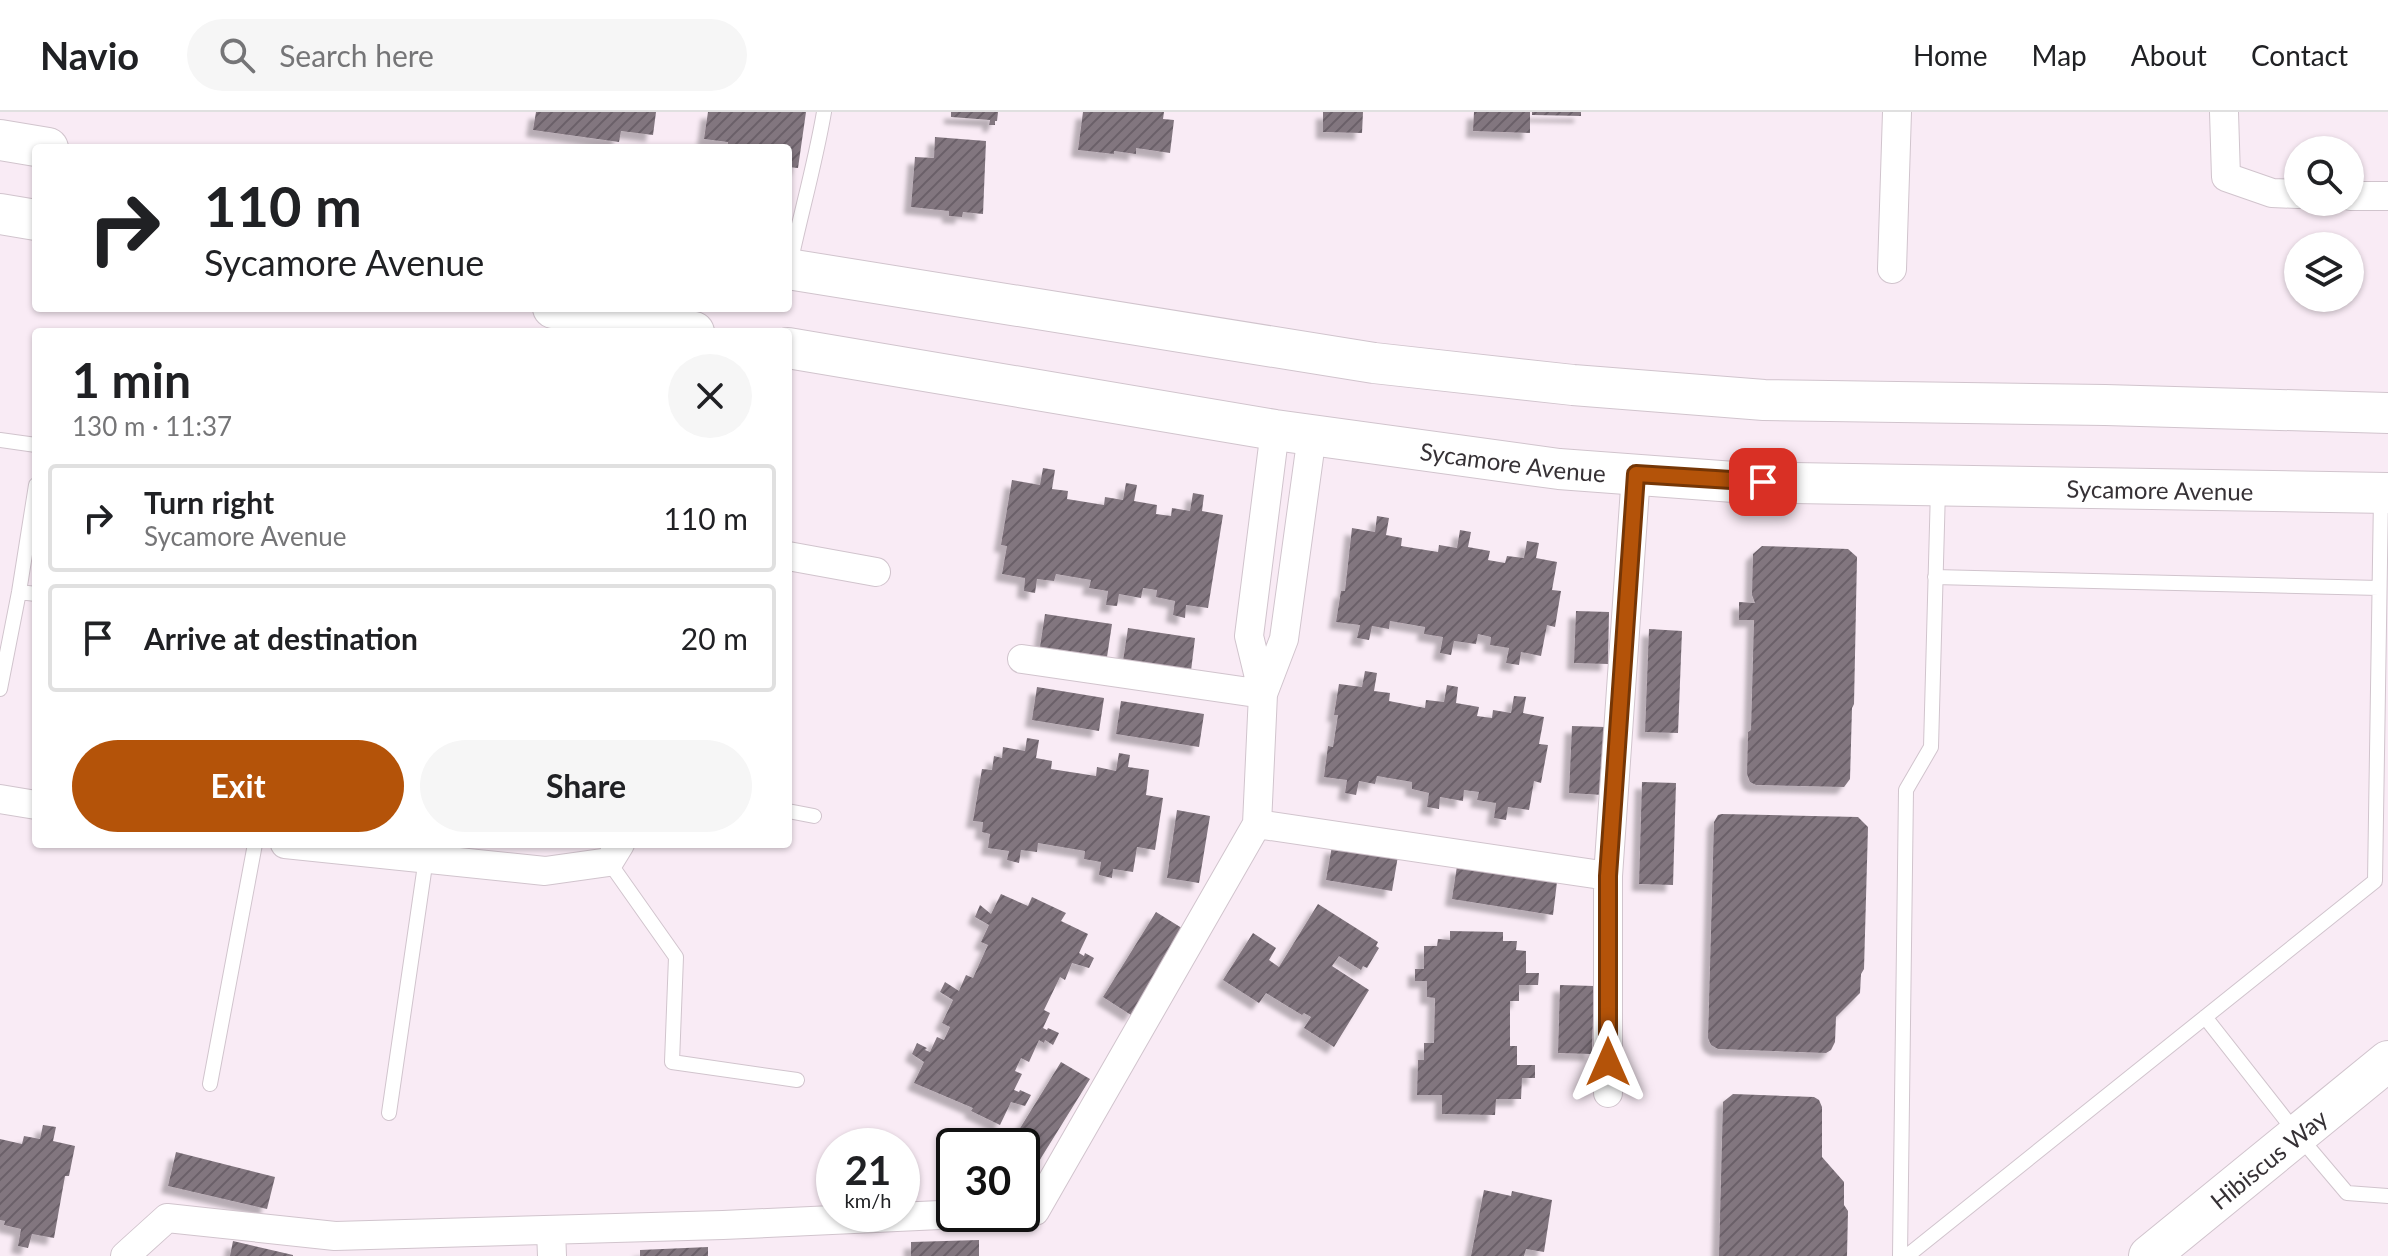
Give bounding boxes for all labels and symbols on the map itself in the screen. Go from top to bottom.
street label: Sycamore Avenue [1418,436,1607,487]
pin [1729,448,1797,516]
street label: Sycamore Avenue [2066,473,2254,505]
position arrow [1566,1020,1650,1104]
street label: Hibiscus Way [2204,1102,2333,1215]
speed limit sign: 30 [936,1128,1040,1232]

